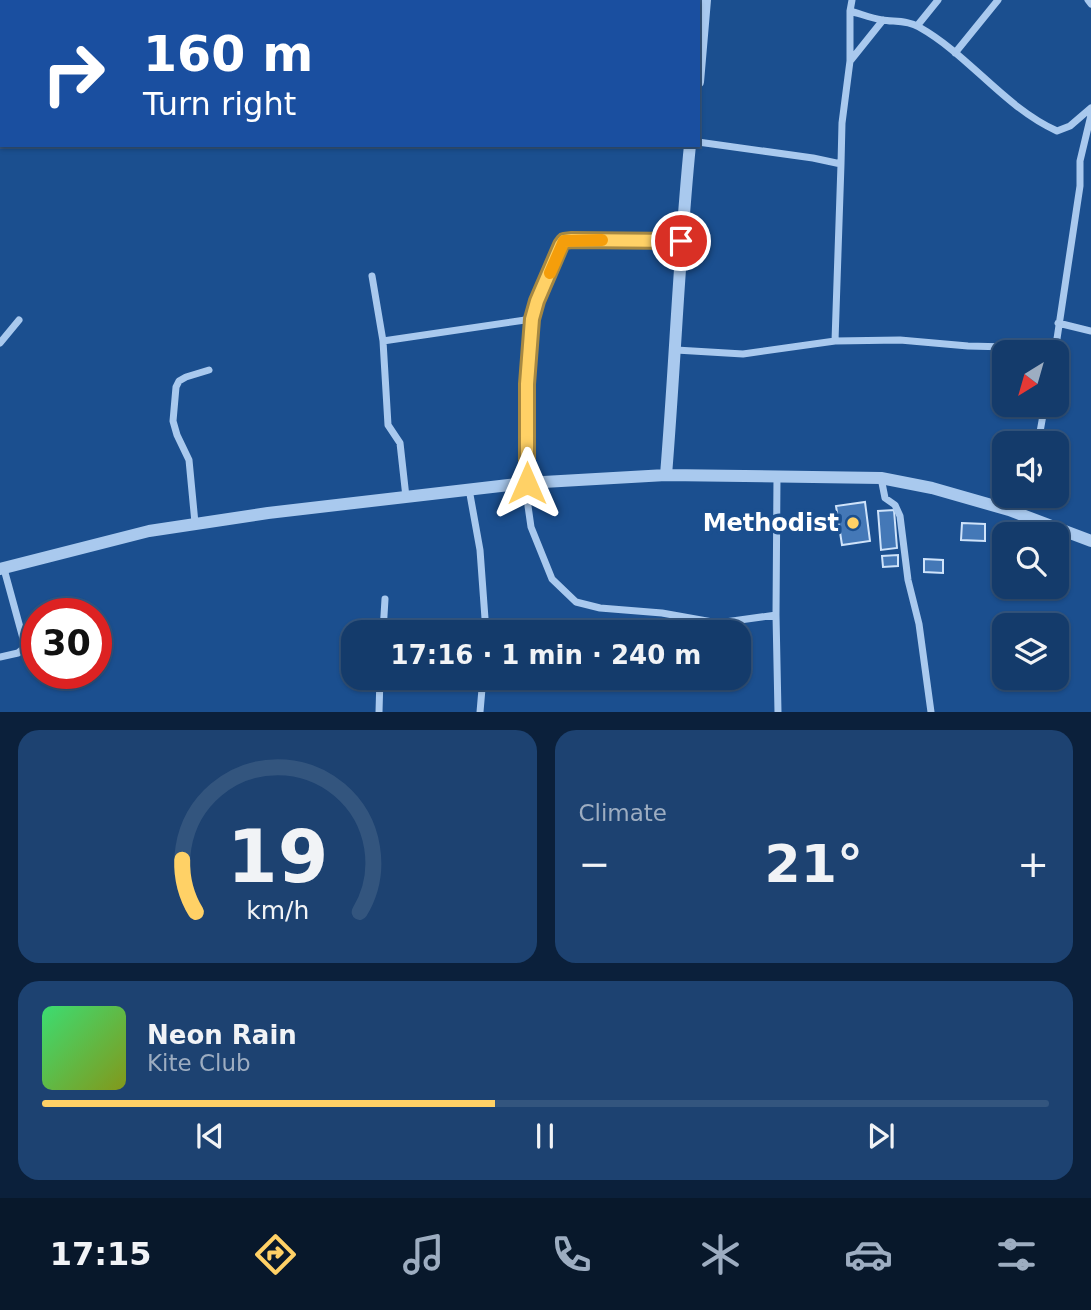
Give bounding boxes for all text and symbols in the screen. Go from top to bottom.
text: 160 m [143,26,313,83]
icon: right [28,28,119,119]
text: Turn right [143,85,296,123]
pin [651,211,711,271]
icon: arrive [662,222,700,260]
north arrow [992,340,1069,416]
map controls [992,340,1069,690]
button: sound [992,431,1069,508]
position arrow [490,446,564,520]
place label: Methodist [703,509,839,537]
marker: Methodist [845,515,861,531]
button: search [992,522,1069,599]
speed limit sign: 30 [21,598,112,689]
button: layers [992,613,1069,690]
text: 17:16 · 1 min · 240 m [391,640,701,670]
text: Climate [579,800,667,826]
text: 19 [227,815,328,900]
text: 21° [765,834,863,894]
text: − [579,842,610,886]
text: + [1017,842,1049,886]
text: km/h [246,896,309,925]
text: Neon Rain [147,1020,297,1050]
text: Kite Club [147,1050,251,1076]
icon: previous [191,1117,229,1155]
icon: pause [526,1117,564,1155]
icon: next [862,1117,900,1155]
icon: directions [251,1230,300,1279]
icon: music [399,1230,448,1279]
icon: phone [547,1230,596,1279]
icon: climate [696,1230,745,1279]
icon: car [844,1230,893,1279]
icon: filters [992,1230,1041,1279]
text: 17:15 [50,1235,152,1273]

